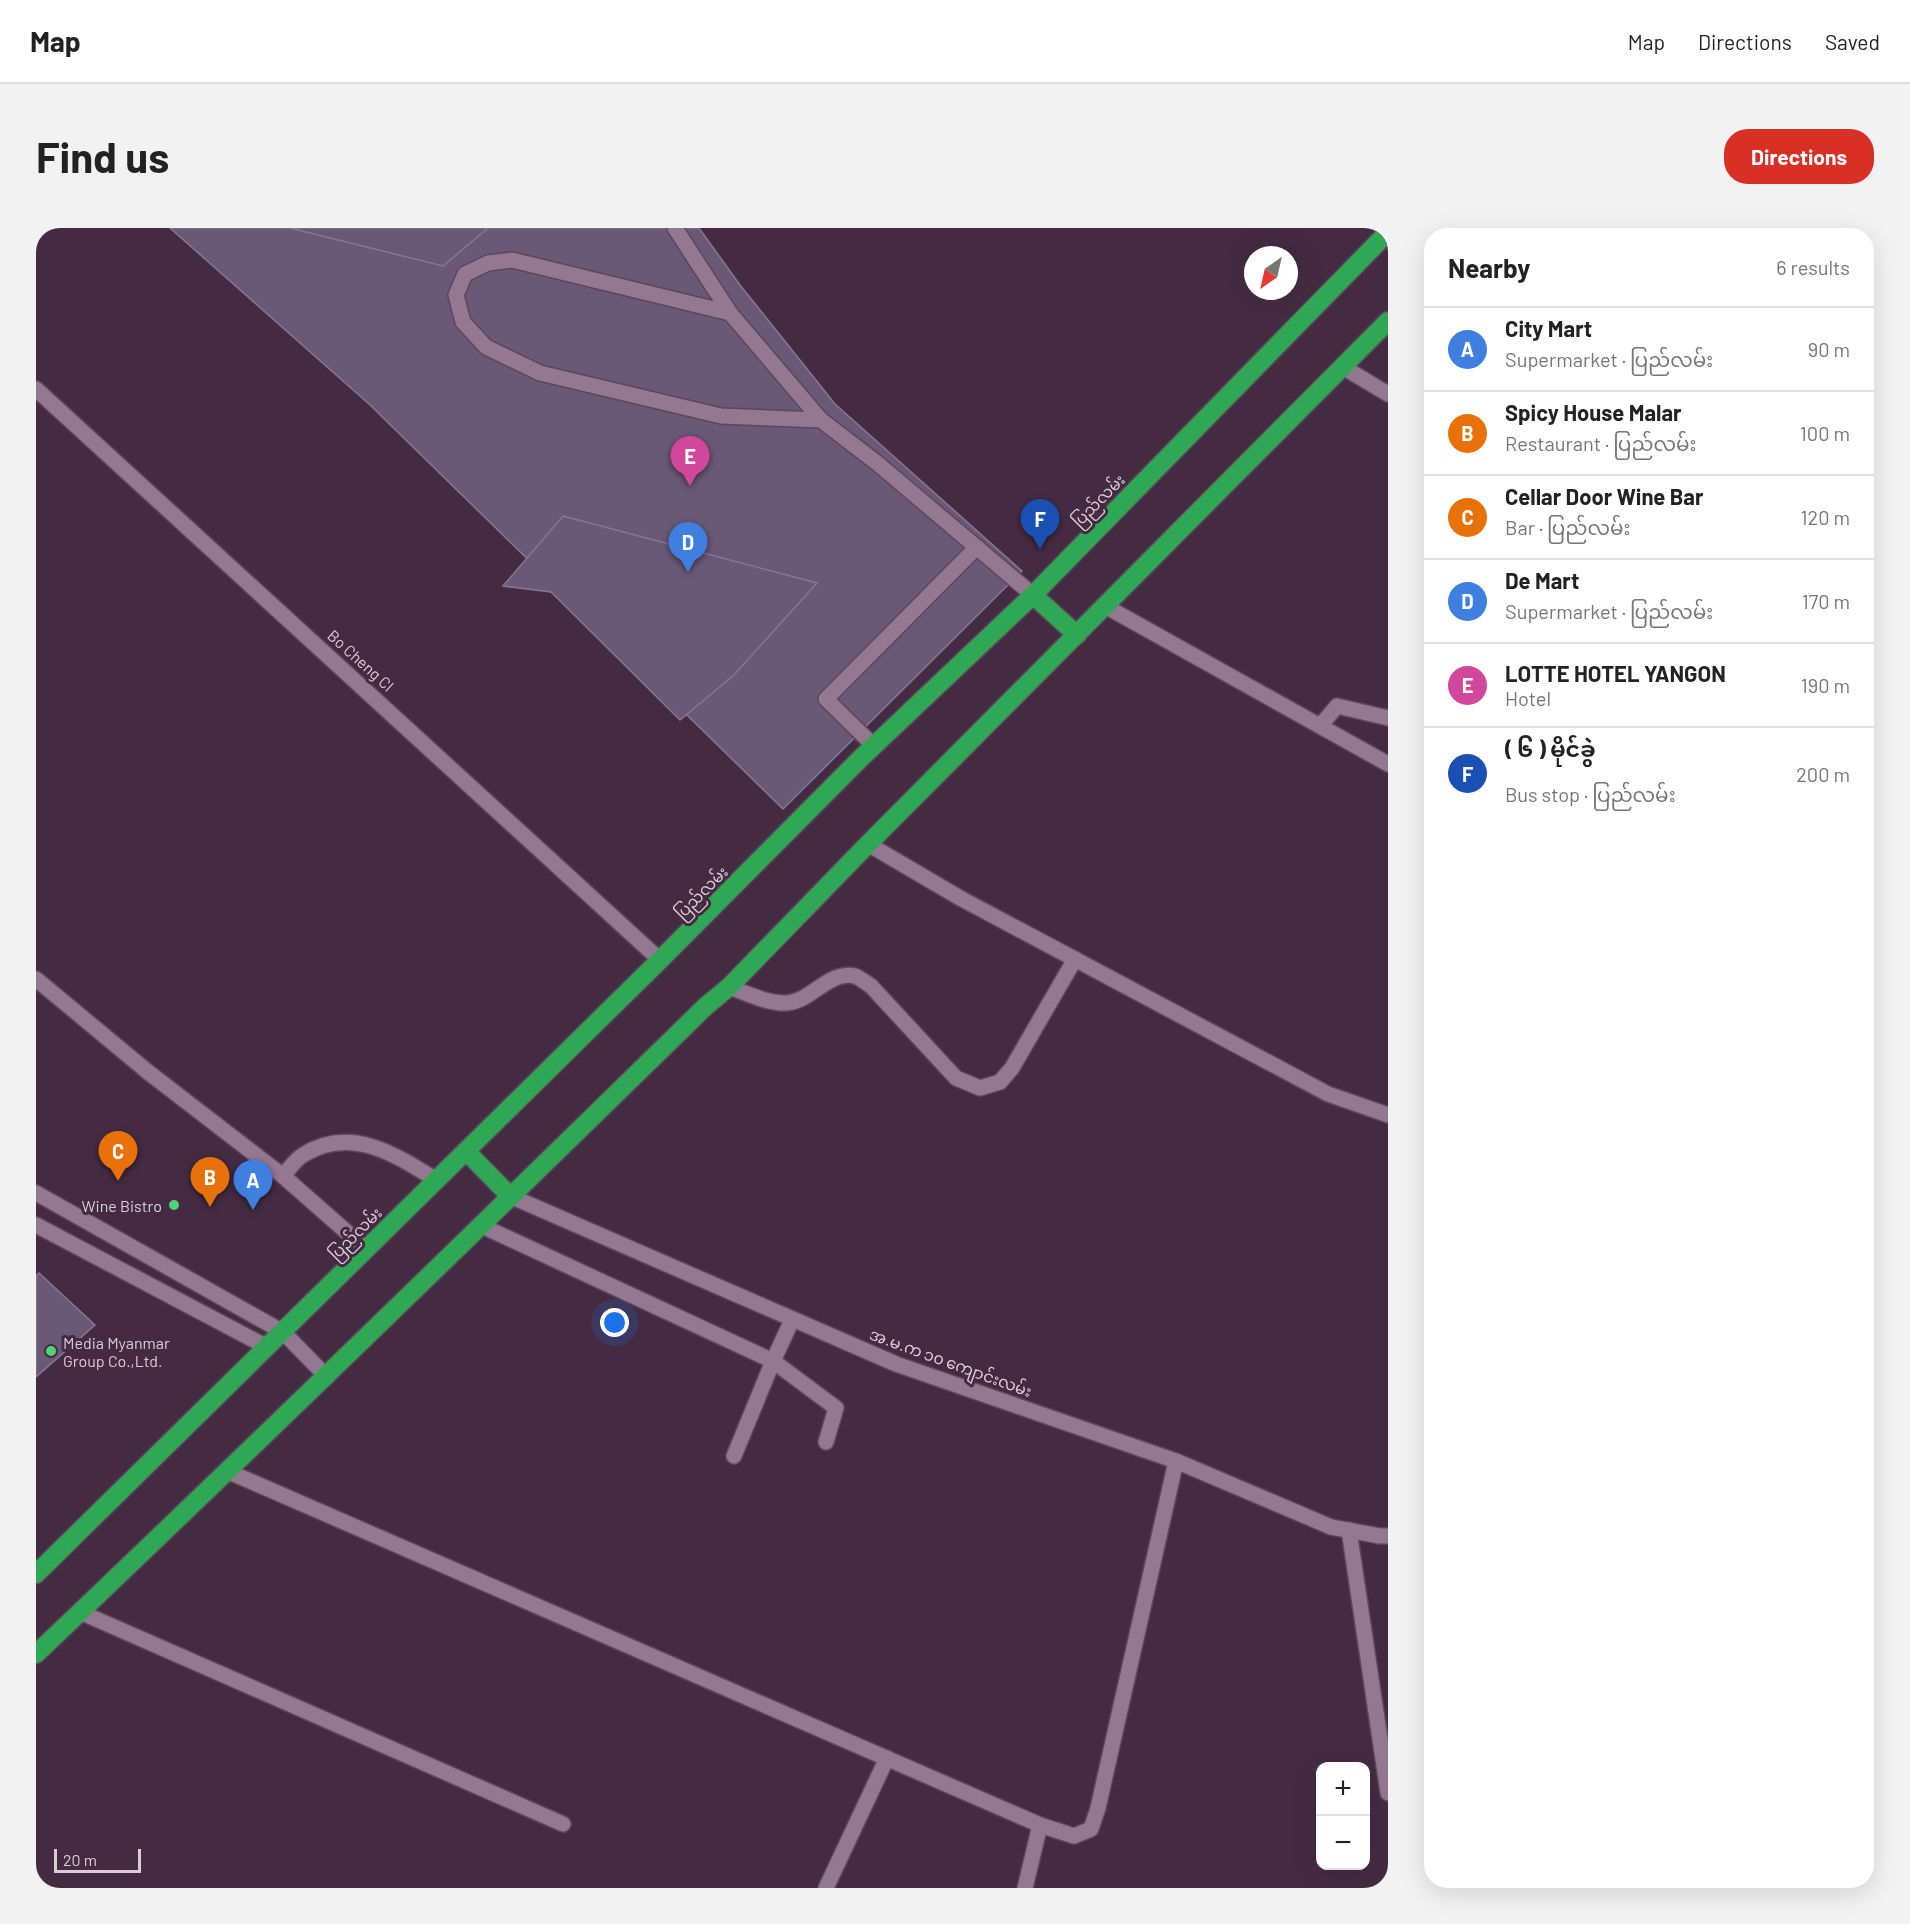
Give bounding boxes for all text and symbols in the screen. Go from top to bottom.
text: Map [30,24,81,58]
text: Map [1628,29,1665,54]
text: Directions [1698,29,1792,54]
text: Saved [1825,29,1880,54]
button: Directions [1724,129,1874,184]
text: Find us [36,131,169,181]
north arrow [1244,246,1298,300]
text: Nearby [1448,252,1530,283]
text: 6 results [1776,255,1850,279]
text: City Mart [1505,315,1592,341]
text: A [1461,337,1474,361]
text: 90 m [1808,337,1850,361]
text: Supermarket · ပြည်လမ်း [1505,347,1713,371]
text: Spicy House Malar [1505,399,1682,425]
text: B [1461,421,1474,445]
text: 100 m [1800,421,1850,445]
text: Restaurant · ပြည်လမ်း [1505,431,1696,455]
pin: E [670,436,710,486]
street label: ပြည်လမ်း [1067,469,1132,534]
text: Cellar Door Wine Bar [1505,483,1703,509]
pin: F [1020,500,1060,549]
text: C [1461,505,1474,529]
text: 120 m [1800,505,1850,529]
text: Bar · ပြည်လမ်း [1505,515,1630,539]
pin: D [668,522,708,572]
text: De Mart [1505,567,1579,593]
text: D [1461,589,1474,613]
text: 170 m [1802,589,1850,613]
text: Supermarket · ပြည်လမ်း [1505,599,1713,623]
street label: Bo Cheng Cl [324,625,398,695]
text: LOTTE HOTEL YANGON [1505,660,1726,686]
text: E [1462,673,1473,697]
text: 190 m [1801,673,1850,697]
text: Hotel [1505,686,1551,710]
text: ( ၆ ) မိုင်ခွဲ [1505,735,1596,761]
text: F [1462,762,1473,786]
text: 200 m [1796,762,1850,786]
text: Bus stop · ပြည်လမ်း [1505,782,1676,806]
street label: ပြည်လမ်း [670,861,735,926]
pin: C [98,1132,137,1181]
pin: B [190,1158,230,1207]
pin: A [234,1160,272,1210]
place label: Wine Bistro [82,1196,162,1215]
marker: Wine Bistro [167,1198,181,1212]
street label: ပြည်လမ်း [324,1202,389,1267]
your location [600,1308,629,1337]
street label: အ.မ.က ၁၀ ကျောင်းလမ်း [866,1323,1035,1405]
place label: Media Myanmar Group Co.,Ltd. [63,1333,170,1370]
marker: Media Myanmar Group Co.,Ltd. [44,1344,58,1358]
map controls [1316,1762,1370,1870]
button: + [1316,1762,1370,1816]
button: − [1316,1816,1370,1870]
scale bar [54,1846,141,1874]
text: 20 m [63,1850,97,1869]

